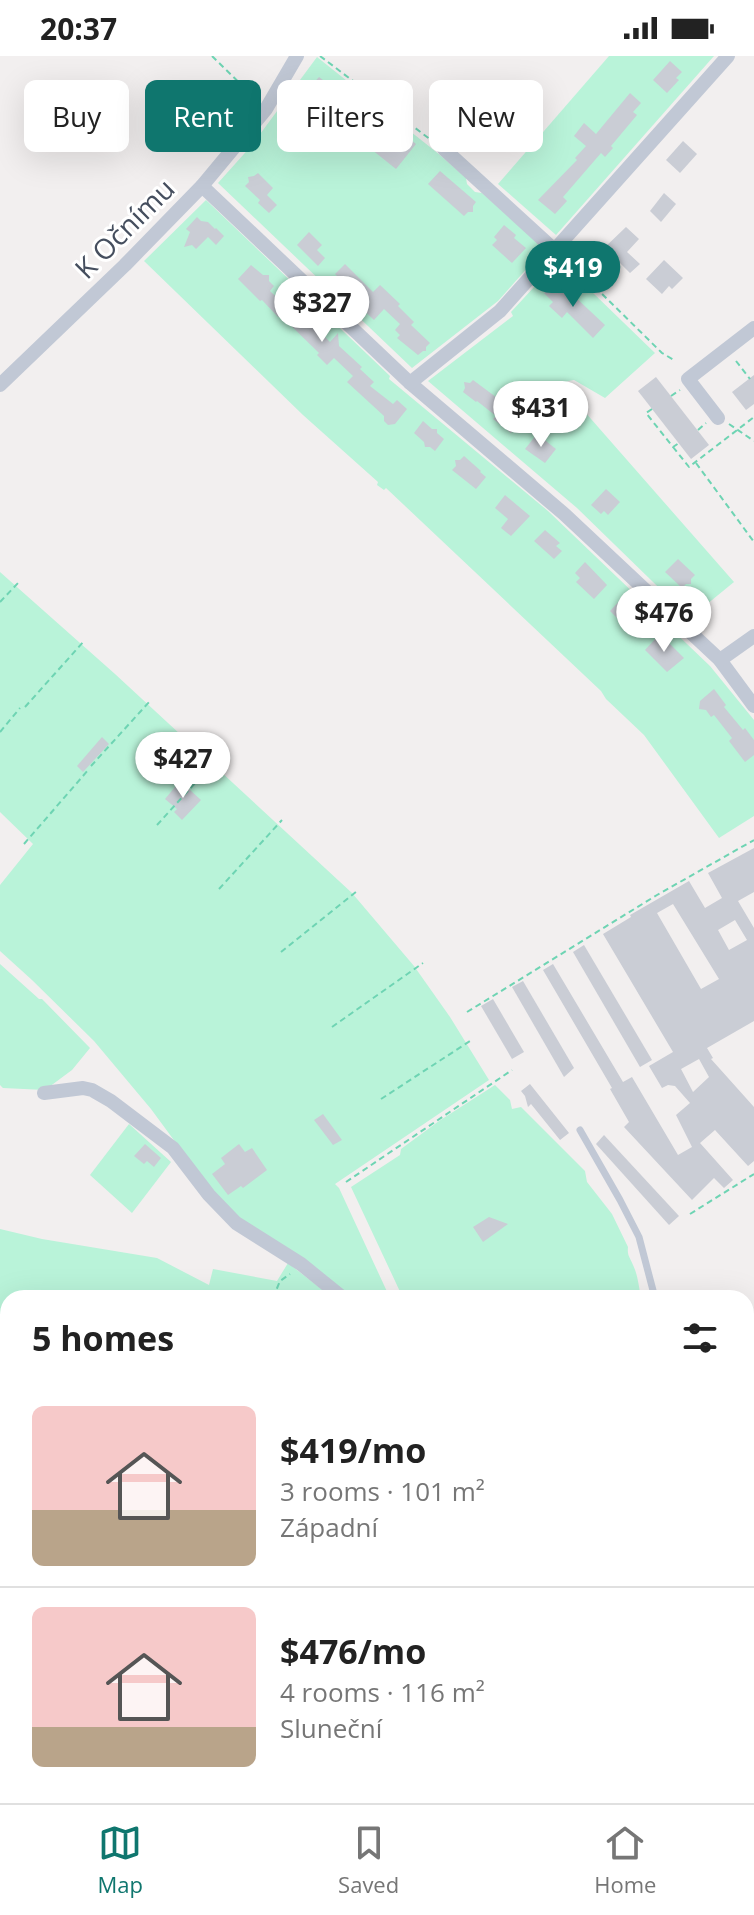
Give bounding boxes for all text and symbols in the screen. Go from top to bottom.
text: 20:37 [40,8,117,49]
chip: Buy [24,80,129,152]
chip: Rent [145,80,261,152]
chip: Filters [277,80,413,152]
chip: New [429,80,543,152]
street label: K Očnímu [66,170,182,286]
pin: $419 [526,241,620,309]
text: $419 [543,249,603,285]
pin: $327 [275,276,369,344]
text: $327 [292,284,352,320]
pin: $431 [494,381,588,449]
text: $431 [511,389,571,425]
pin: $476 [617,586,711,654]
text: $476 [634,594,694,630]
pin: $427 [136,732,230,800]
text: $427 [153,740,213,776]
text: 5 homes [32,1315,174,1361]
icon: filters [678,1316,722,1360]
text: $419/mo [280,1427,426,1473]
icon: home [96,1438,192,1534]
text: 3 rooms · 101 m² [280,1473,485,1509]
text: Západní [280,1509,378,1545]
text: $476/mo [280,1628,426,1674]
icon: home [96,1639,192,1735]
text: 4 rooms · 116 m² [280,1674,485,1710]
text: Sluneční [280,1710,382,1746]
tab: Map [98,1821,143,1899]
tab: Saved [338,1821,399,1899]
tab: Home [594,1821,656,1899]

